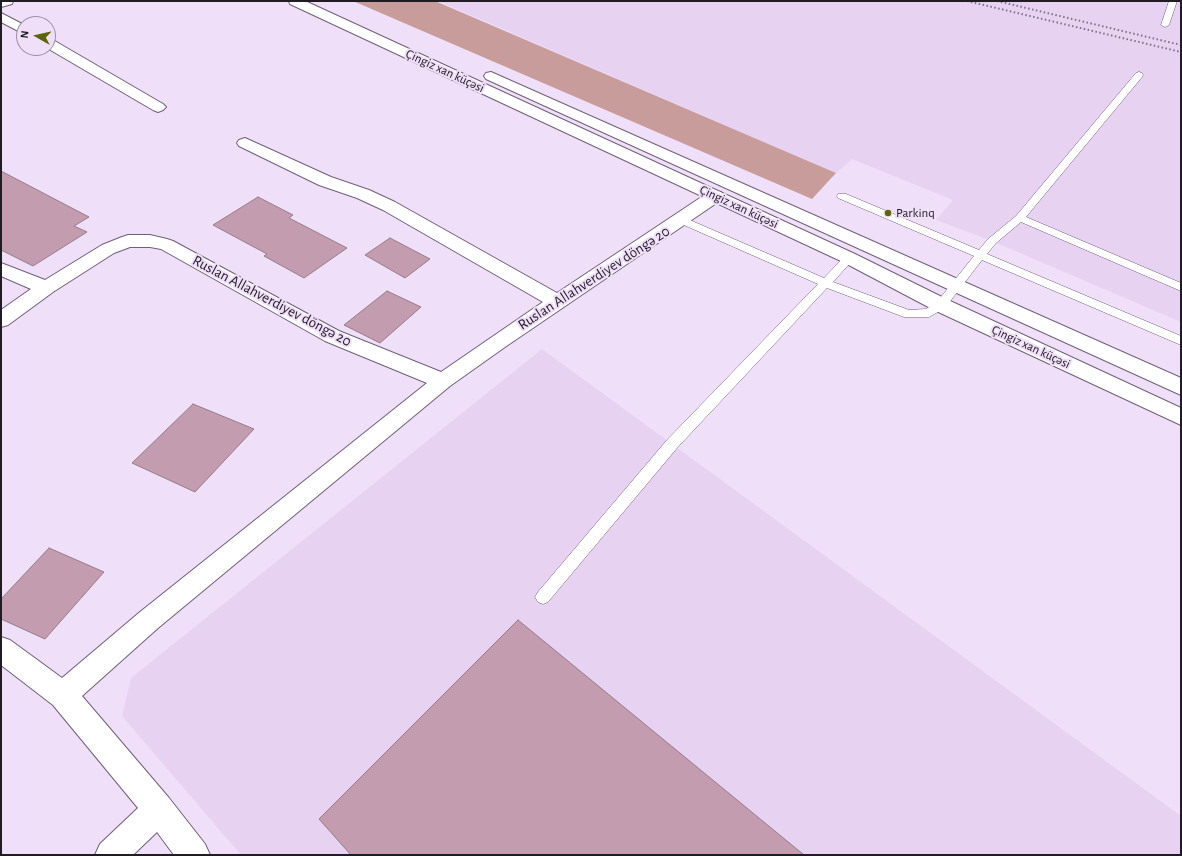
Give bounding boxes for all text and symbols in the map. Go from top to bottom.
north arrow [16,16,56,56]
text: N [19,30,31,39]
street label: Çingiz xan küçəsi [403,46,487,96]
street label: Çingiz xan küçəsi [697,182,781,232]
place label: Parkinq [896,205,935,221]
marker: Parkinq [883,208,893,218]
street label: Ruslan Allahverdiyev döngə 20 [515,222,673,334]
street label: Ruslan Allahverdiyev döngə 20 [189,251,355,351]
street label: Çingiz xan küçəsi [989,322,1073,372]

